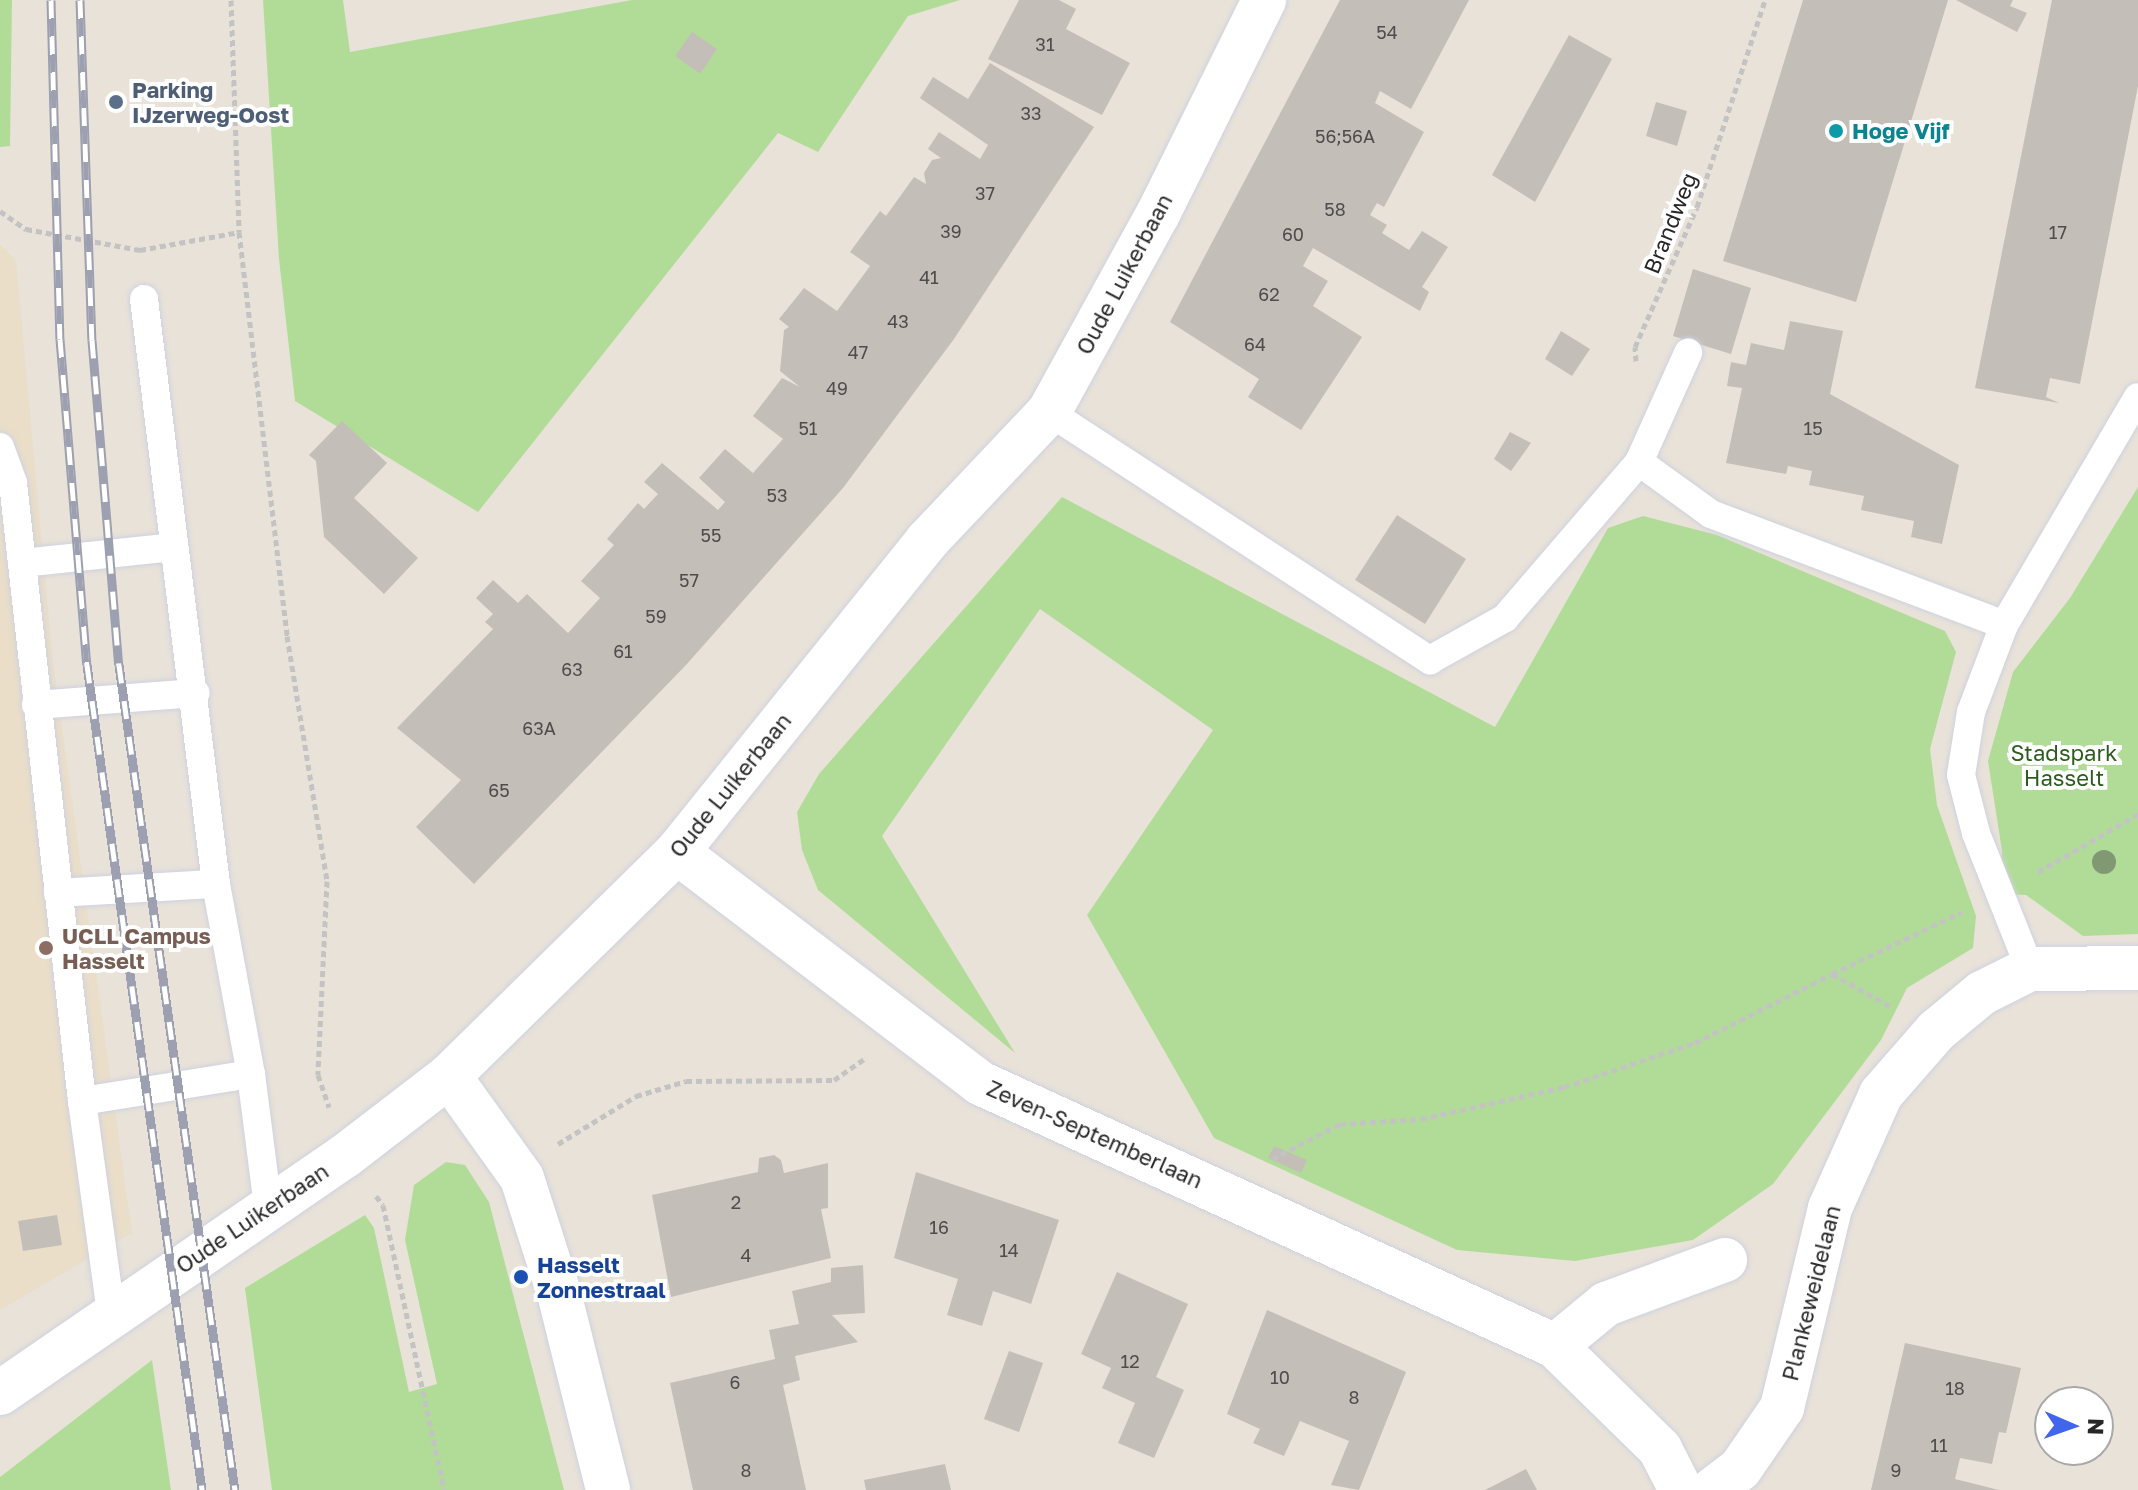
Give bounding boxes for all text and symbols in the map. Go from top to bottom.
house number: 54 [1376,21,1398,43]
house number: 31 [1035,33,1055,55]
place label: Parking IJzerweg-Oost [132,76,289,128]
marker: Parking IJzerweg-Oost [107,93,125,111]
house number: 33 [1020,102,1042,124]
place label: Hoge Vijf [1852,118,1950,144]
marker: Hoge Vijf [1827,122,1845,140]
house number: 56;56A [1315,125,1375,147]
street label: Brandweg [1638,169,1702,277]
house number: 37 [975,182,995,204]
street label: Oude Luikerbaan [1071,189,1177,359]
house number: 58 [1324,198,1346,220]
house number: 39 [940,220,962,242]
house number: 17 [2049,221,2067,243]
house number: 60 [1282,223,1304,245]
house number: 41 [919,266,939,288]
house number: 62 [1258,283,1280,305]
house number: 43 [887,310,909,332]
house number: 64 [1244,333,1266,355]
house number: 47 [848,341,868,363]
house number: 49 [826,377,848,399]
house number: 51 [798,417,818,439]
house number: 15 [1803,417,1823,439]
house number: 53 [767,484,787,506]
house number: 55 [701,524,721,546]
house number: 57 [679,569,699,591]
house number: 59 [645,605,667,627]
house number: 61 [613,640,633,662]
house number: 63 [561,658,583,680]
street label: Oude Luikerbaan [664,708,796,862]
house number: 63A [522,717,556,739]
park label: Stadspark Hasselt [2010,739,2118,790]
house number: 65 [488,779,510,801]
place label: UCLL Campus Hasselt [62,922,211,974]
marker: UCLL Campus Hasselt [37,939,55,957]
street label: Zeven-Septemberlaan [983,1074,1207,1194]
street label: Oude Luikerbaan [171,1157,333,1279]
house number: 2 [731,1191,741,1213]
street label: Plankeweidelaan [1776,1203,1846,1383]
house number: 16 [929,1216,949,1238]
house number: 14 [999,1239,1019,1261]
house number: 4 [741,1244,751,1266]
place label: Hasselt Zonnestraal [537,1251,666,1302]
marker: Hasselt Zonnestraal [512,1268,530,1286]
house number: 12 [1120,1350,1140,1372]
house number: 10 [1270,1366,1290,1388]
house number: 6 [730,1371,740,1393]
house number: 18 [1945,1377,1965,1399]
house number: 8 [1349,1386,1359,1408]
north arrow [2034,1386,2114,1466]
text: N [2083,1418,2110,1436]
house number: 11 [1930,1434,1948,1456]
house number: 8 [741,1459,751,1481]
house number: 9 [1891,1459,1901,1481]

